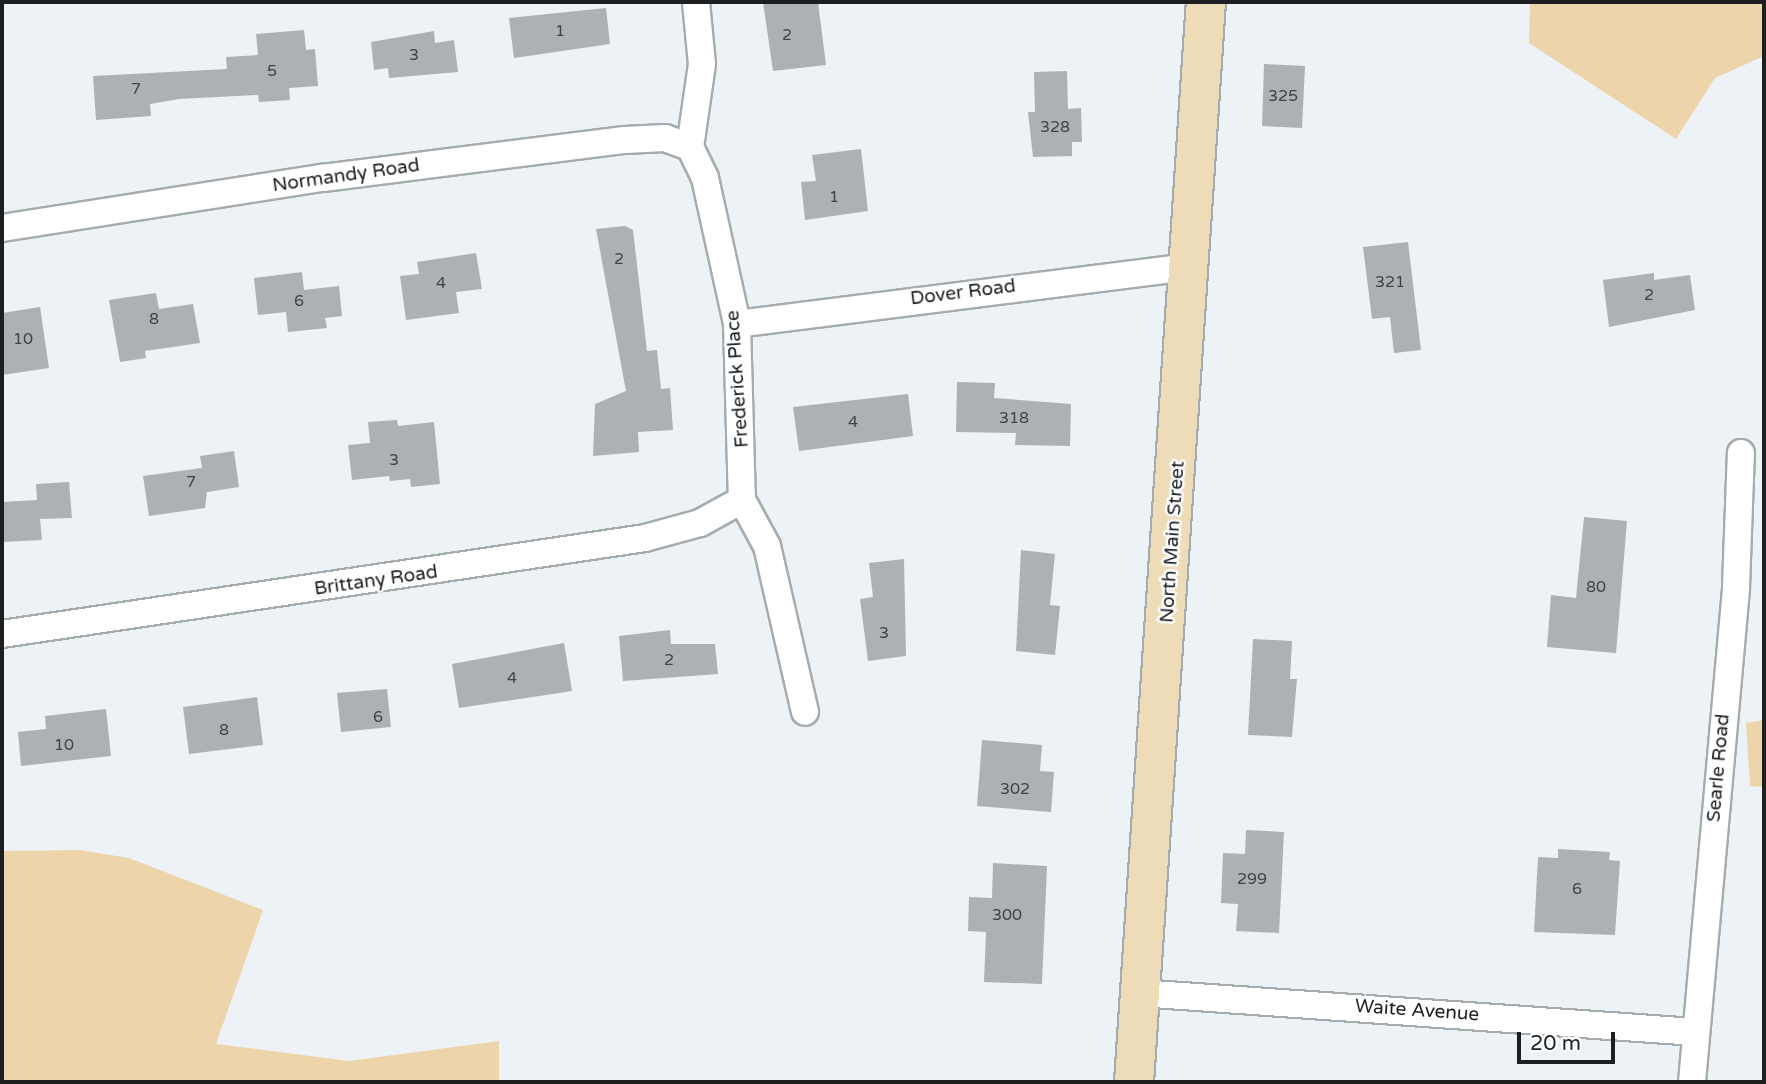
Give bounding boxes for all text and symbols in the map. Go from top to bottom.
house number: 1 [555,21,565,41]
house number: 2 [782,25,792,45]
house number: 3 [409,45,419,65]
house number: 5 [267,61,277,81]
house number: 7 [131,79,141,99]
house number: 325 [1268,86,1298,106]
house number: 328 [1040,117,1070,137]
street label: Normandy Road [271,154,421,198]
house number: 1 [829,187,839,207]
house number: 2 [614,249,624,269]
house number: 321 [1375,272,1405,292]
house number: 4 [436,273,446,293]
street label: Dover Road [909,275,1017,311]
house number: 2 [1644,285,1654,305]
house number: 6 [294,291,304,311]
house number: 8 [149,309,159,329]
street label: Frederick Place [722,309,754,449]
house number: 10 [13,329,33,349]
house number: 318 [999,408,1029,428]
house number: 4 [848,412,858,432]
house number: 3 [389,450,399,470]
street label: North Main Street [1156,460,1190,624]
house number: 7 [186,472,196,492]
street label: Brittany Road [313,561,439,601]
house number: 80 [1586,577,1606,597]
house number: 3 [879,623,889,643]
house number: 2 [664,650,674,670]
house number: 4 [507,668,517,688]
house number: 6 [373,707,383,727]
street label: Searle Road [1703,713,1735,823]
house number: 8 [219,720,229,740]
house number: 10 [54,735,74,755]
house number: 302 [1000,779,1030,799]
house number: 299 [1237,869,1267,889]
house number: 6 [1572,879,1582,899]
house number: 300 [992,905,1022,925]
street label: Waite Avenue [1354,995,1480,1027]
scale bar [1521,1018,1619,1062]
text: 20 m [1530,1031,1581,1056]

